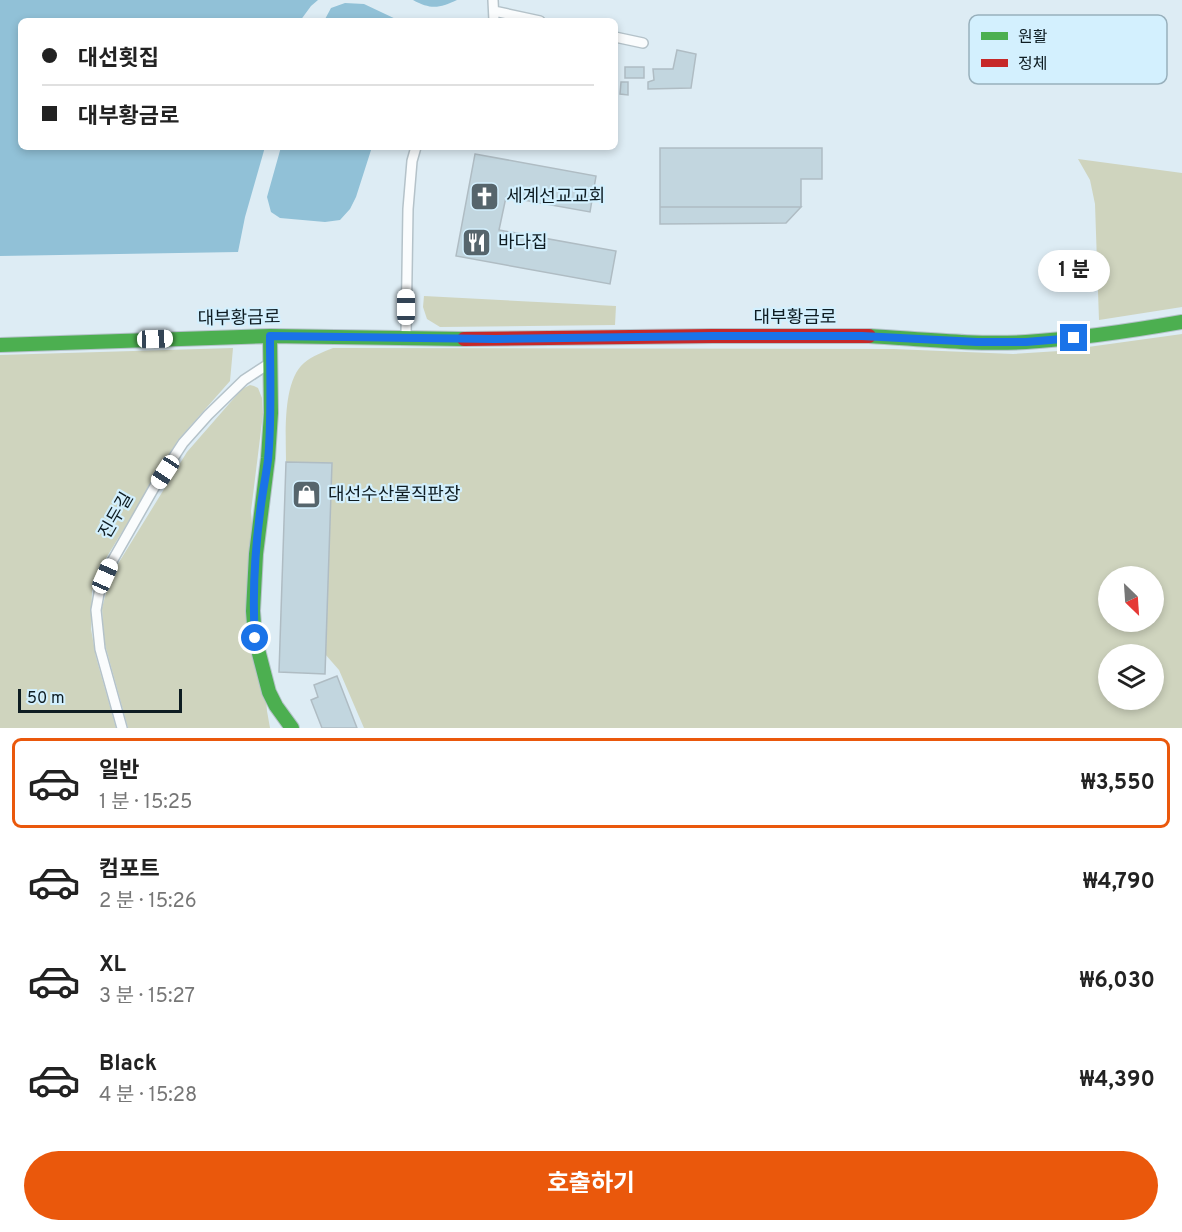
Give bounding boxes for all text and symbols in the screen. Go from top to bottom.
legend [969,15,1167,84]
text: 원활 [1018,28,1048,48]
text: 대선횟집 [78,46,159,73]
text: 정체 [1018,55,1047,75]
text: 대부황금로 [78,104,179,131]
church icon: 세계선교교회 [469,181,501,213]
place label: 세계선교교회 [506,186,605,209]
restaurant icon: 바다집 [461,227,493,259]
place label: 바다집 [498,232,548,255]
callout: 1 분 [1038,251,1110,293]
text: 1 분 [1058,258,1090,284]
car [397,289,415,325]
street label: 대부황금로 [197,307,281,331]
street label: 대부황금로 [754,307,836,330]
route end [1060,324,1087,351]
car [137,329,173,349]
car [148,452,182,492]
shop icon: 대선수산물직판장 [291,479,323,511]
place label: 대선수산물직판장 [328,484,460,507]
street label: 진두길 [95,489,139,543]
car [89,556,121,596]
north arrow [1098,566,1164,632]
map controls [1098,566,1164,710]
route start [241,624,268,651]
button: layers [1098,644,1164,710]
scale bar [18,686,182,714]
text: 50 m [27,689,65,709]
icon: car [27,756,81,810]
text: 일반 [99,758,139,785]
text: ₩3,550 [1081,770,1155,797]
text: 1 분 · 15:25 [99,790,193,816]
icon: car [27,855,81,909]
text: 컴포트 [99,857,160,884]
text: ₩4,790 [1083,869,1155,896]
text: 2 분 · 15:26 [99,889,197,915]
text: XL [99,952,126,979]
icon: car [27,954,81,1008]
text: ₩6,030 [1080,968,1155,995]
text: 3 분 · 15:27 [99,984,195,1010]
text: Black [99,1051,157,1078]
icon: car [27,1053,81,1107]
text: ₩4,390 [1080,1067,1155,1094]
text: 4 분 · 15:28 [99,1083,197,1109]
button: 호출하기 [24,1151,1158,1220]

